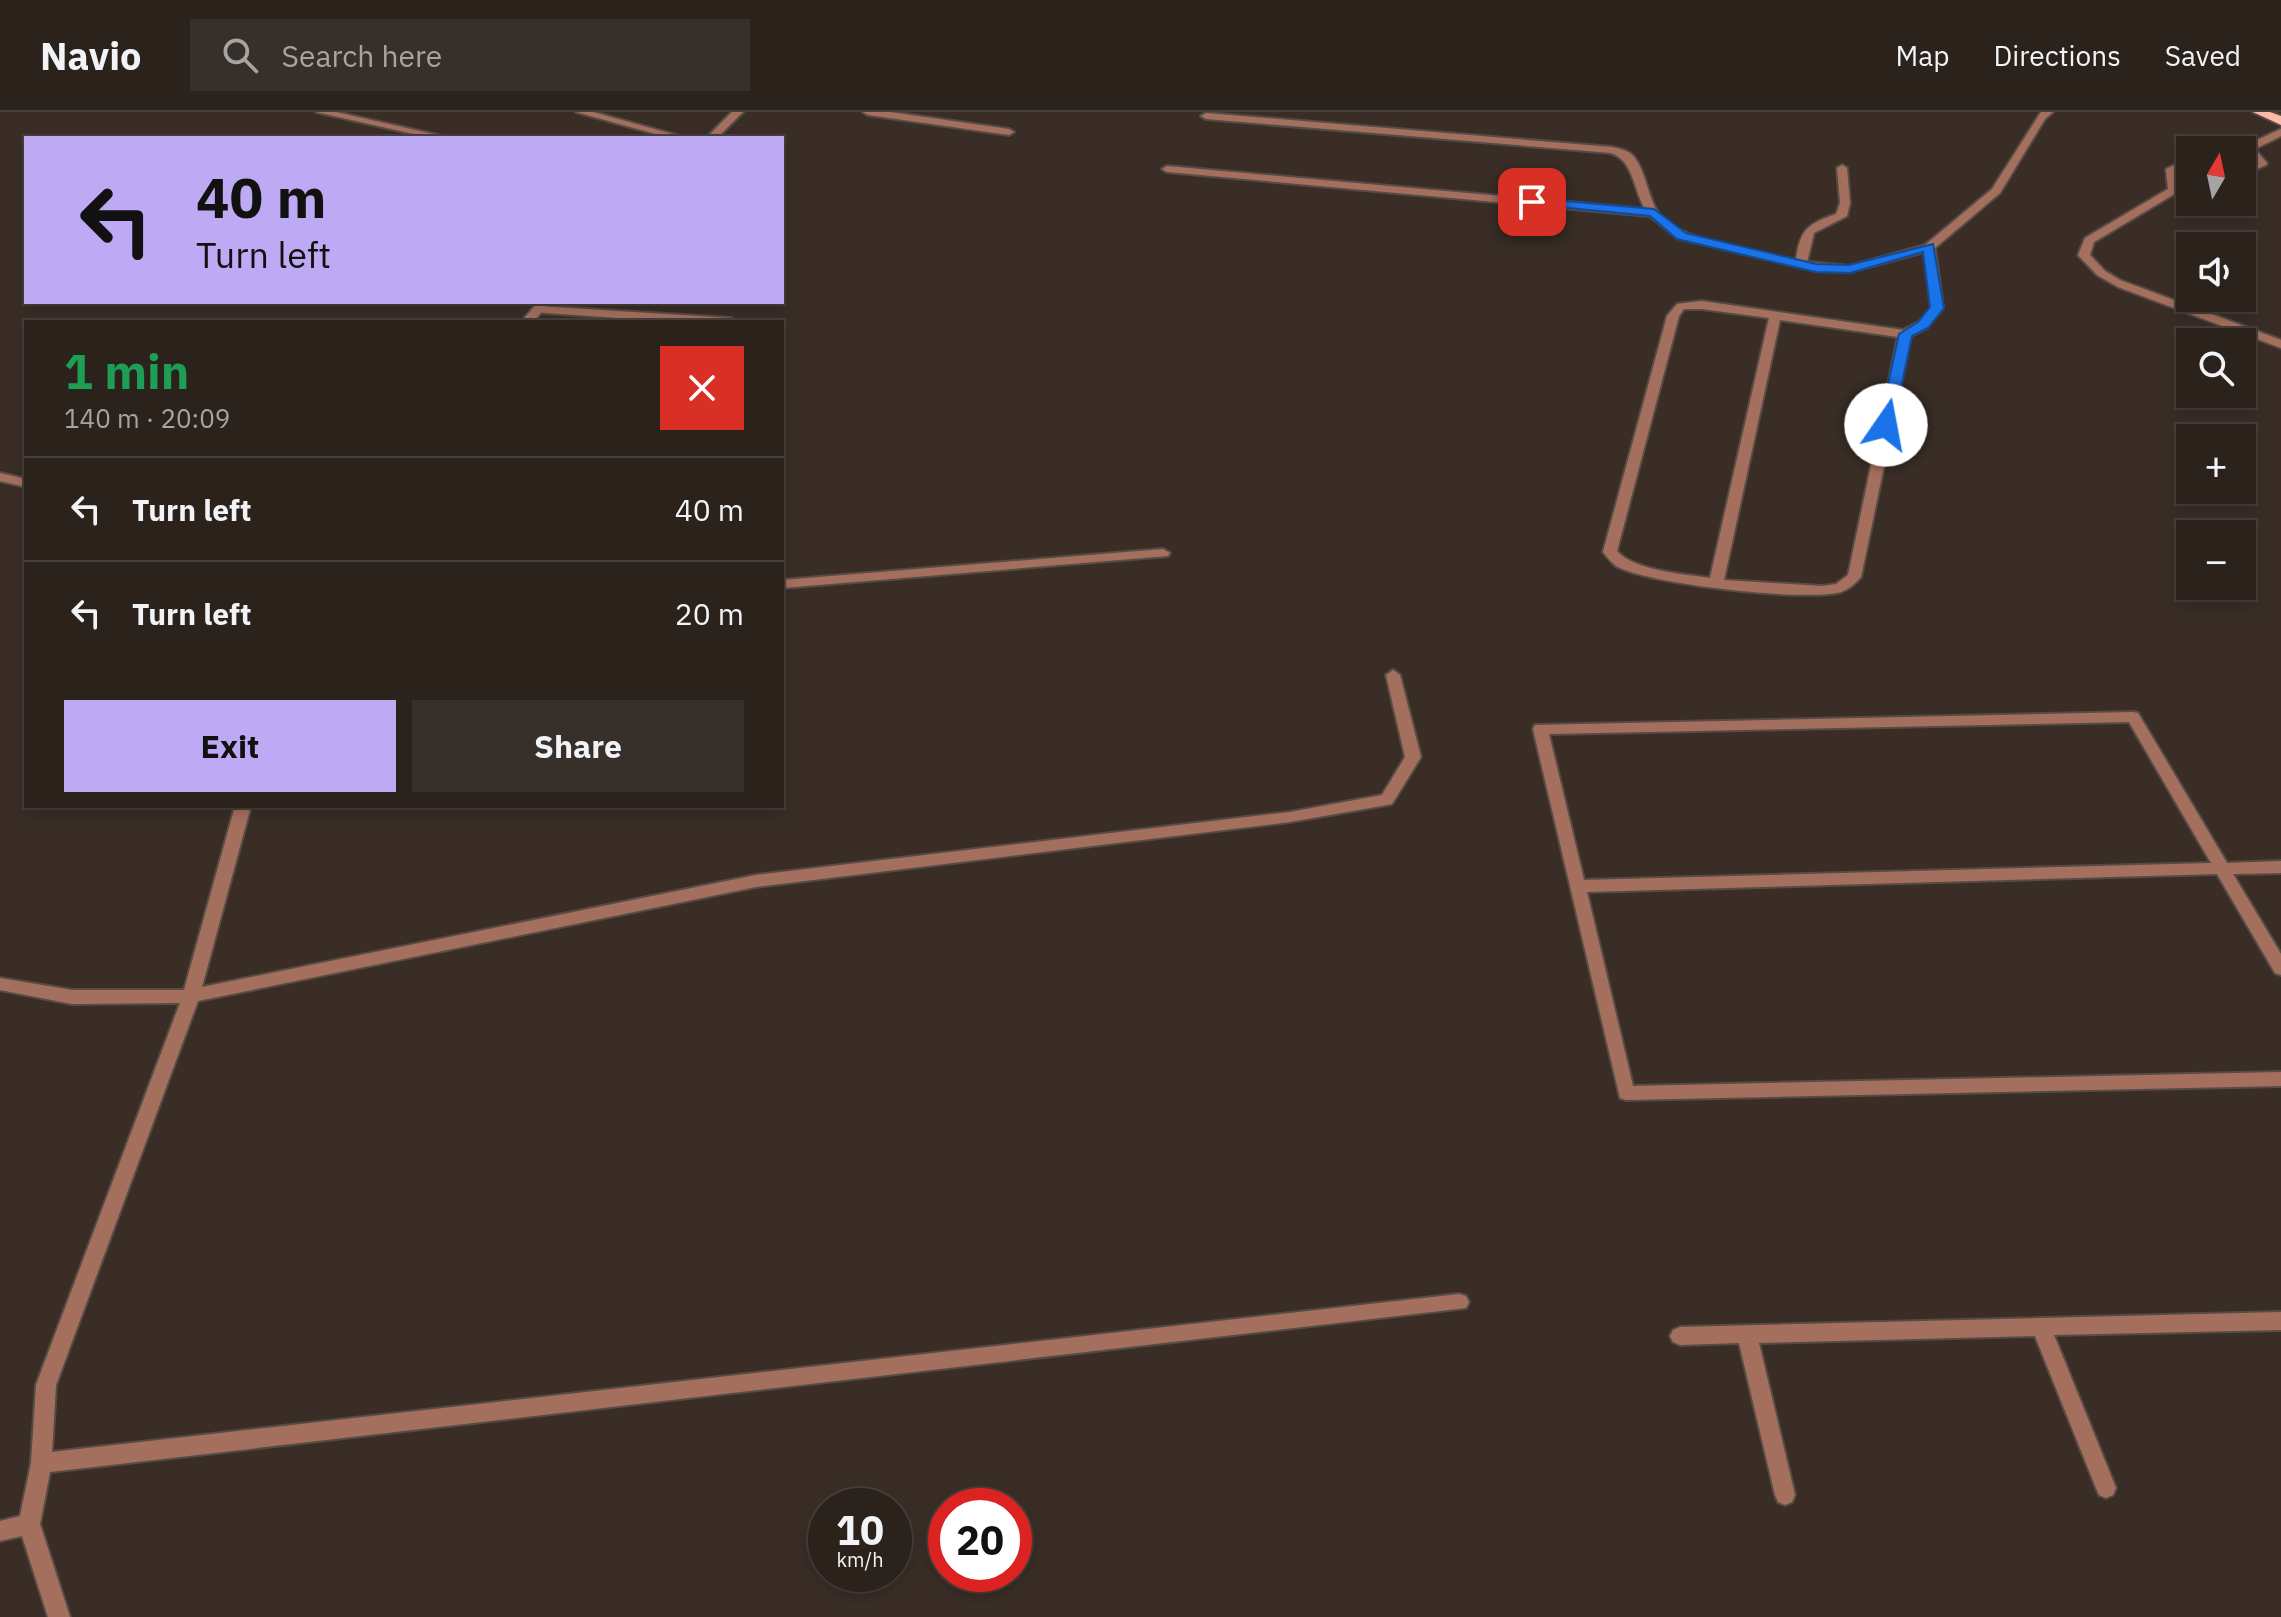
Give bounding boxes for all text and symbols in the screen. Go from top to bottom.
search box [190,19,750,91]
text: Navio [40,31,142,80]
icon: search [218,33,262,77]
text: Search here [282,36,442,75]
text: Map [1895,37,1949,74]
text: Directions [1993,37,2121,74]
text: Saved [2165,37,2241,74]
north arrow [2176,136,2256,216]
map controls [2176,136,2256,600]
text: 40 m [196,161,326,233]
icon: left [64,168,168,272]
pin [1498,168,1566,236]
icon: arrive [1510,180,1554,224]
text: Turn left [196,231,331,278]
button: sound [2176,232,2256,312]
button: search [2176,328,2256,408]
text: 1 min [64,340,189,402]
button: close [660,346,744,430]
position arrow [1844,383,1928,467]
text: 140 m · 20:09 [64,401,230,435]
button: + [2176,424,2256,504]
icon: left [64,487,108,531]
text: Turn left [132,490,251,529]
text: 40 m [675,490,744,529]
button: − [2176,520,2256,600]
icon: left [64,591,108,635]
text: Turn left [132,594,251,633]
text: 20 m [675,594,744,633]
button: Exit [64,700,396,792]
button: Share [412,700,744,792]
speed limit sign: 20 [928,1488,1032,1592]
text: 10 [836,1504,884,1556]
text: km/h [836,1546,884,1573]

